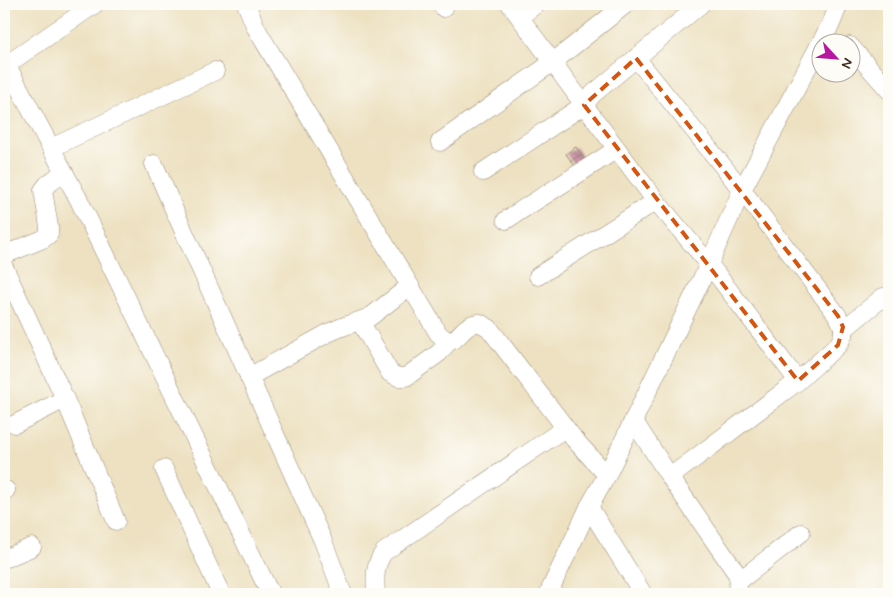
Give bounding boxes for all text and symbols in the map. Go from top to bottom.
north arrow [810,32,860,82]
text: N [837,55,857,71]

